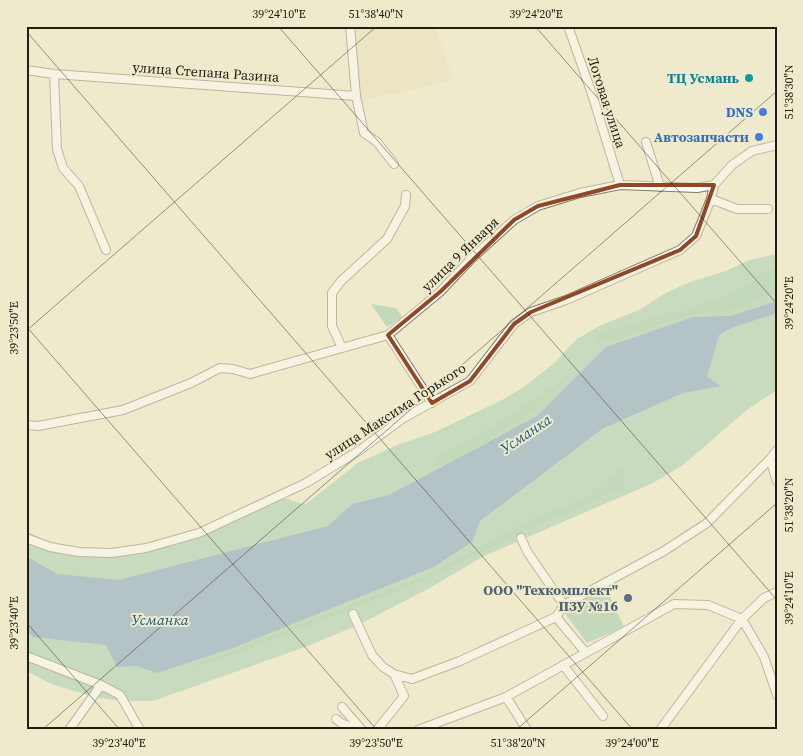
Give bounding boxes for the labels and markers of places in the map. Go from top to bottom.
place label: ТЦ Усмань [667,68,740,88]
marker: ТЦ Усмань [743,72,755,84]
place label: DNS [726,102,753,122]
marker: DNS [757,106,769,118]
place label: Автозапчасти [654,127,749,147]
marker: Автозапчасти [753,131,765,143]
place label: ООО "Техкомплект" ПЗУ №16 [483,580,618,616]
marker: ООО "Техкомплект" ПЗУ №16 [622,592,634,604]

